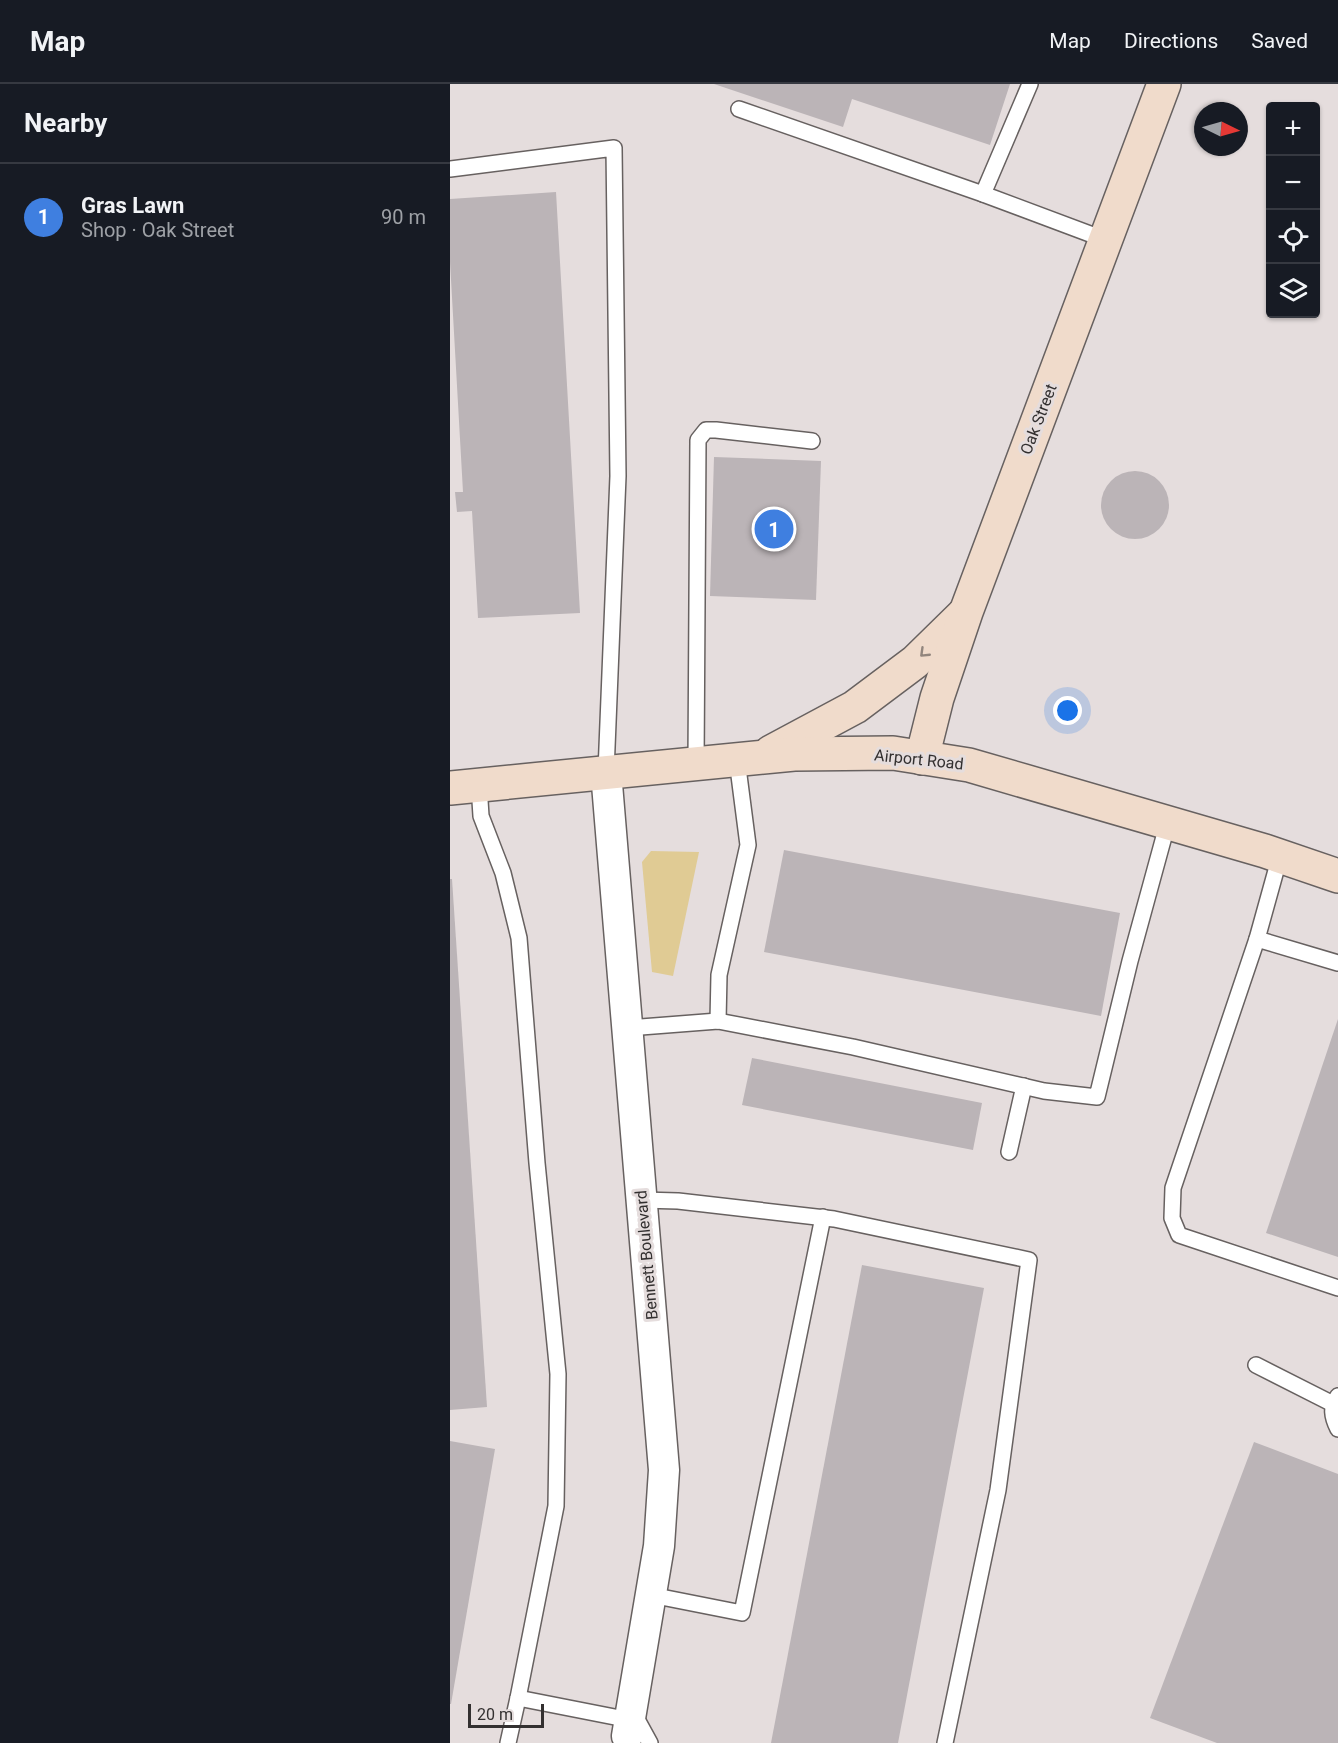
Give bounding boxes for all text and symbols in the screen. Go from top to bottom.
text: Map [30,25,85,58]
text: Map [1049,29,1091,53]
text: Directions [1124,29,1218,53]
text: Saved [1251,29,1308,53]
north arrow [1194,102,1248,156]
map controls [1266,102,1320,318]
button: + [1266,102,1320,156]
text: Nearby [24,108,107,138]
button: − [1266,156,1320,210]
text: Gras Lawn [81,193,184,218]
text: 1 [38,205,49,229]
text: 90 m [381,205,426,229]
button: locate [1266,210,1320,264]
text: Shop · Oak Street [81,218,234,242]
button: layers [1266,264,1320,318]
street label: Oak Street [1016,381,1061,457]
pin: 1 [754,506,794,552]
one-way arrow [921,646,931,657]
your location [1053,696,1082,725]
street label: Airport Road [873,745,964,774]
street label: Bennett Boulevard [631,1189,662,1320]
scale bar [468,1701,544,1728]
text: 20 m [477,1705,513,1724]

